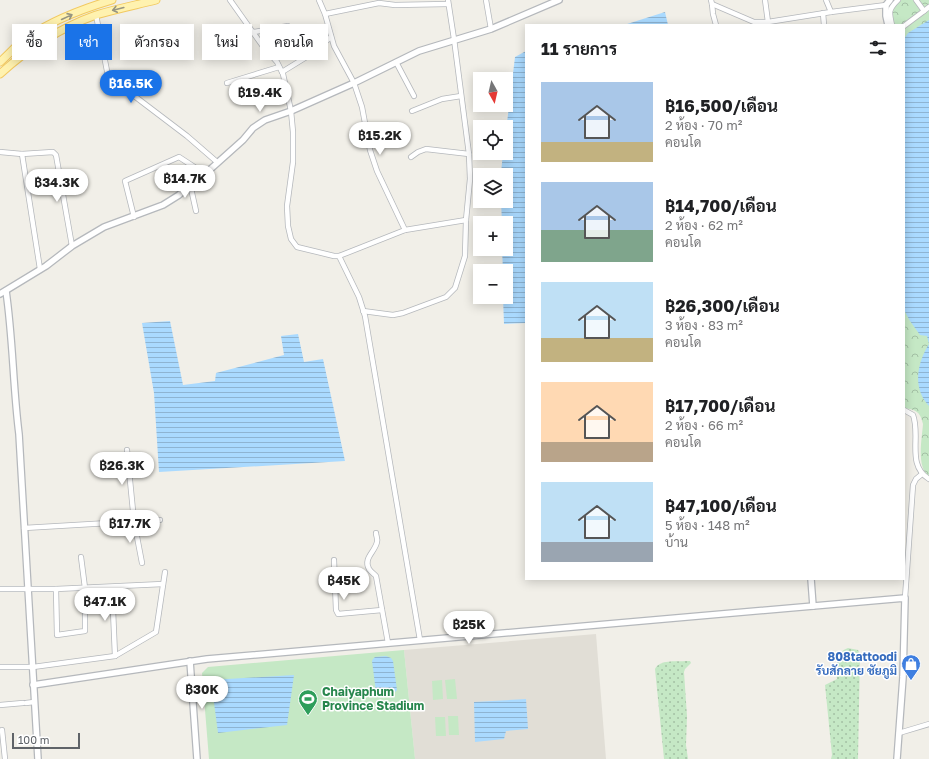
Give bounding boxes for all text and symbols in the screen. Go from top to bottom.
one-way arrow [112,6,125,14]
one-way arrow [60,13,72,20]
chip: ซื้อ [12,24,57,60]
chip: เช่า [65,24,112,60]
chip: ตัวกรอง [120,24,194,60]
chip: ใหม่ [202,24,252,60]
chip: คอนโด [260,24,328,60]
icon: filters [867,37,889,59]
text: 11 รายการ [541,38,617,59]
pin: ฿16.5K [98,70,164,104]
north arrow [473,72,513,112]
map controls [473,72,513,304]
text: ฿16.5K [109,75,153,91]
pin: ฿19.4K [227,79,293,113]
text: ฿19.4K [238,84,282,100]
text: ฿16,500/เดือน [665,95,778,116]
icon: home [573,98,621,146]
text: 2 ห้อง · 70 m² [665,117,742,133]
button: locate [473,120,513,160]
pin: ฿15.2K [347,122,413,156]
text: ฿15.2K [358,127,402,143]
text: คอนโด [665,134,701,150]
pin: ฿14.7K [152,165,218,199]
button: layers [473,168,513,208]
pin: ฿34.3K [24,169,90,203]
text: ฿14.7K [163,170,207,186]
text: ฿34.3K [34,174,80,190]
text: ฿14,700/เดือน [665,195,777,216]
icon: home [573,198,621,246]
button: + [473,216,513,256]
text: 2 ห้อง · 62 m² [665,217,743,233]
text: คอนโด [665,234,701,250]
button: − [473,264,513,304]
text: ฿26,300/เดือน [665,295,780,316]
icon: home [573,298,621,346]
text: 3 ห้อง · 83 m² [665,317,743,333]
text: คอนโด [665,334,701,350]
text: ฿17,700/เดือน [665,395,775,416]
icon: home [573,398,621,446]
text: 2 ห้อง · 66 m² [665,417,743,433]
text: คอนโด [665,434,701,450]
pin: ฿26.3K [89,452,155,486]
text: ฿26.3K [99,457,145,473]
text: ฿47,100/เดือน [665,495,777,516]
icon: home [573,498,621,546]
pin: ฿17.7K [97,510,163,544]
text: ฿17.7K [109,515,151,531]
text: 5 ห้อง · 148 m² [665,517,750,533]
text: บ้าน [665,534,688,550]
pin: ฿45K [320,567,368,601]
text: ฿45K [327,572,361,588]
pin: ฿47.1K [72,588,138,622]
text: ฿47.1K [83,593,127,609]
pin: ฿25K [445,611,493,645]
text: ฿25K [452,616,486,632]
place label: 808tattoodi รับสักลาย ชัยภูมิ [816,649,897,679]
shop icon: 808tattoodi รับสักลาย ชัยภูมิ [900,653,922,681]
pin: ฿30K [178,676,226,710]
text: ฿30K [185,681,219,697]
place label: Chaiyaphum Province Stadium [322,684,424,713]
sports icon: Chaiyaphum Province Stadium [297,688,319,716]
scale bar [12,731,80,750]
text: 100 m [18,733,49,746]

